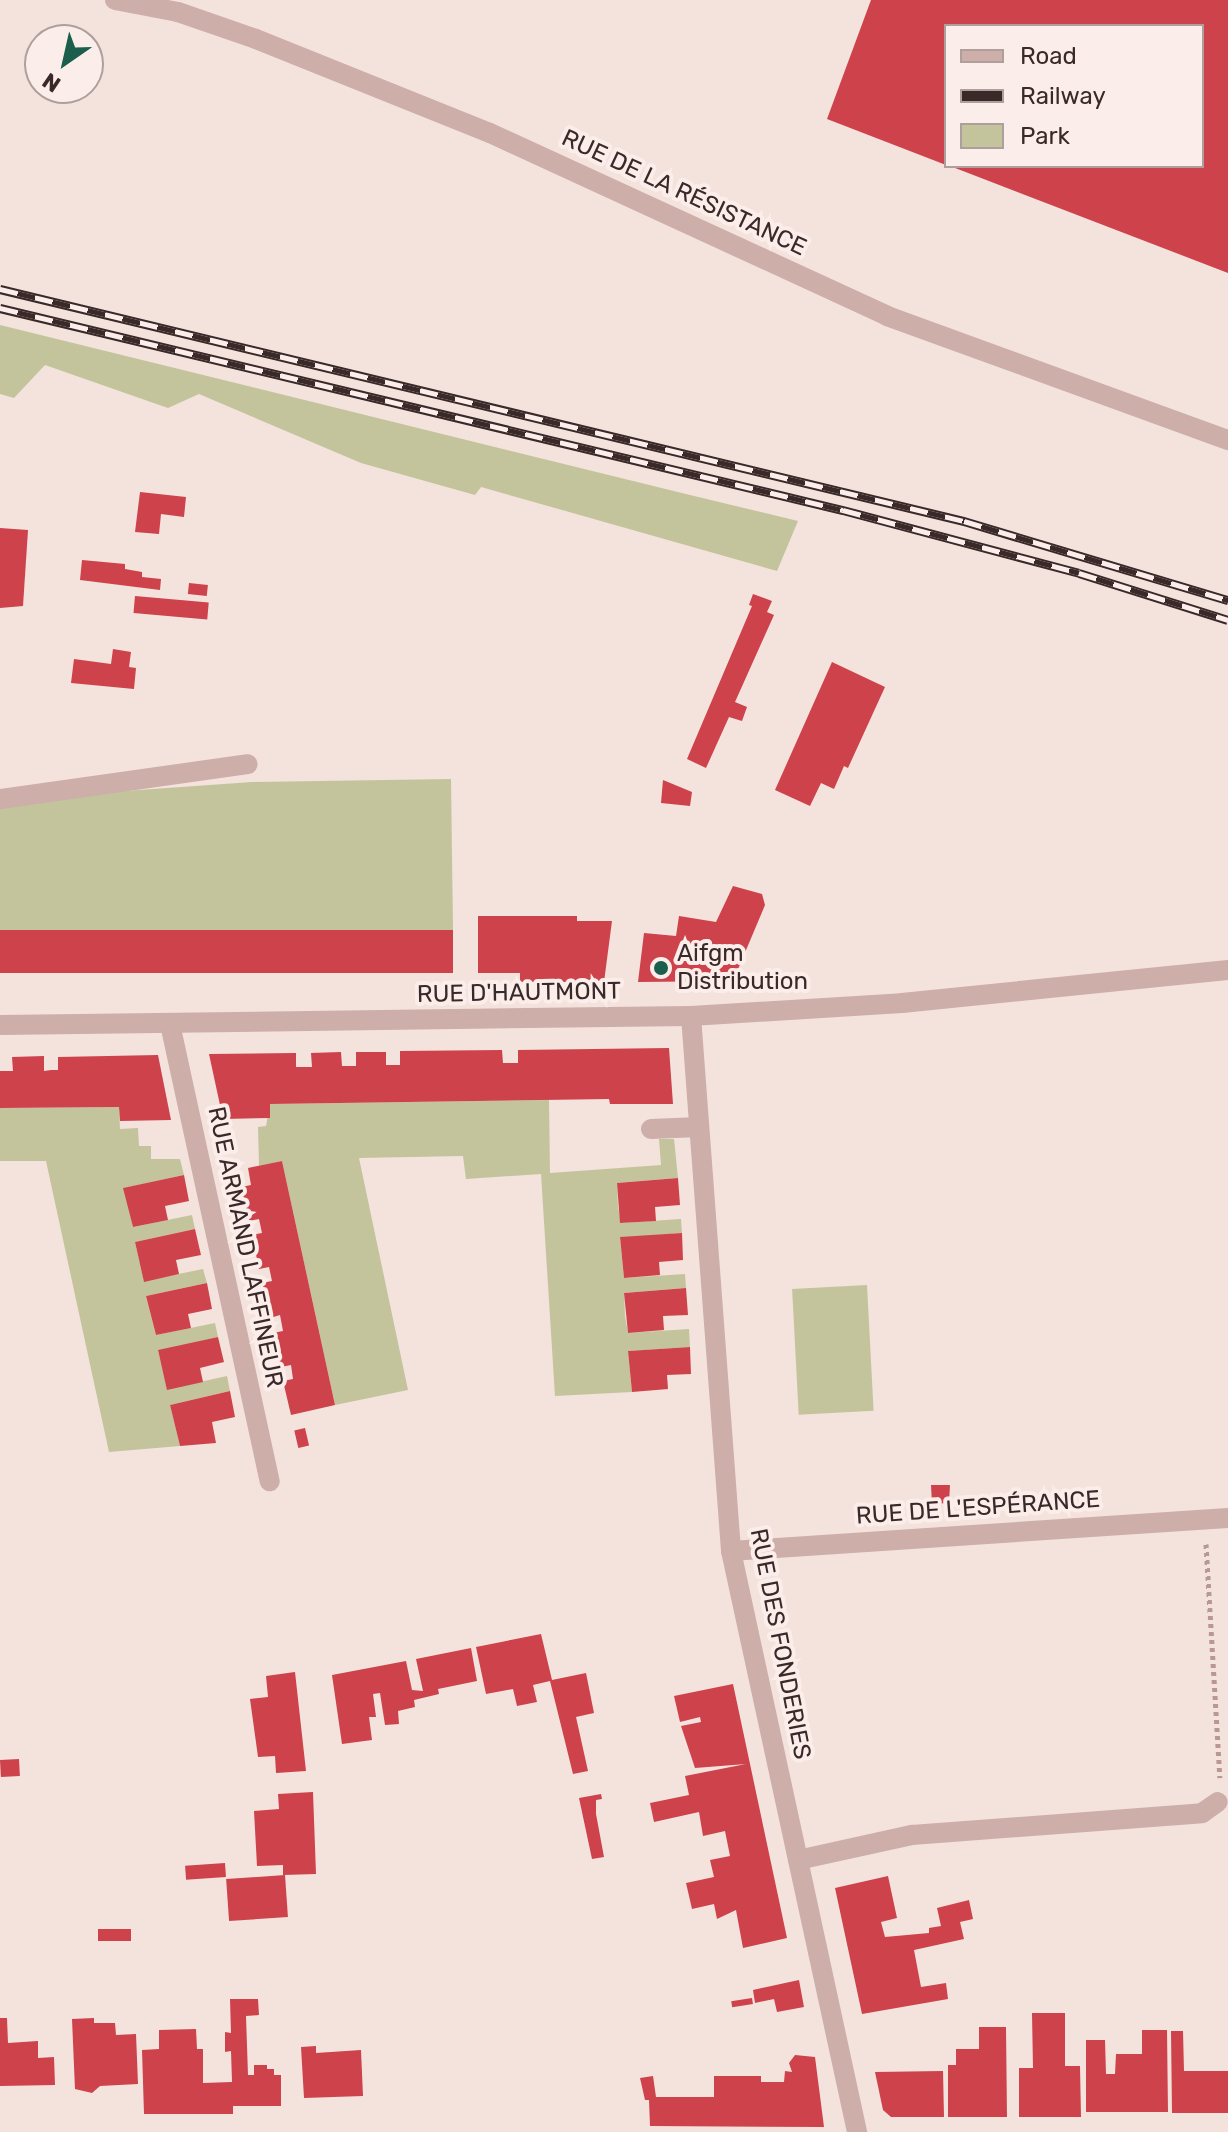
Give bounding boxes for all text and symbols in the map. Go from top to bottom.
north arrow [24,24,104,104]
legend [944,24,1204,168]
text: Road [1020,42,1077,70]
text: N [37,67,66,98]
text: Railway [1020,82,1106,110]
text: Park [1020,122,1070,150]
street label: RUE DE LA RÉSISTANCE [557,123,811,263]
place label: Aifgm Distribution [677,940,808,996]
marker: Aifgm Distribution [652,959,670,977]
street label: RUE D'HAUTMONT [417,977,621,1009]
street label: RUE ARMAND LAFFINEUR [201,1104,289,1390]
street label: RUE DE L'ESPÉRANCE [855,1485,1101,1531]
street label: RUE DES FONDERIES [743,1526,817,1762]

